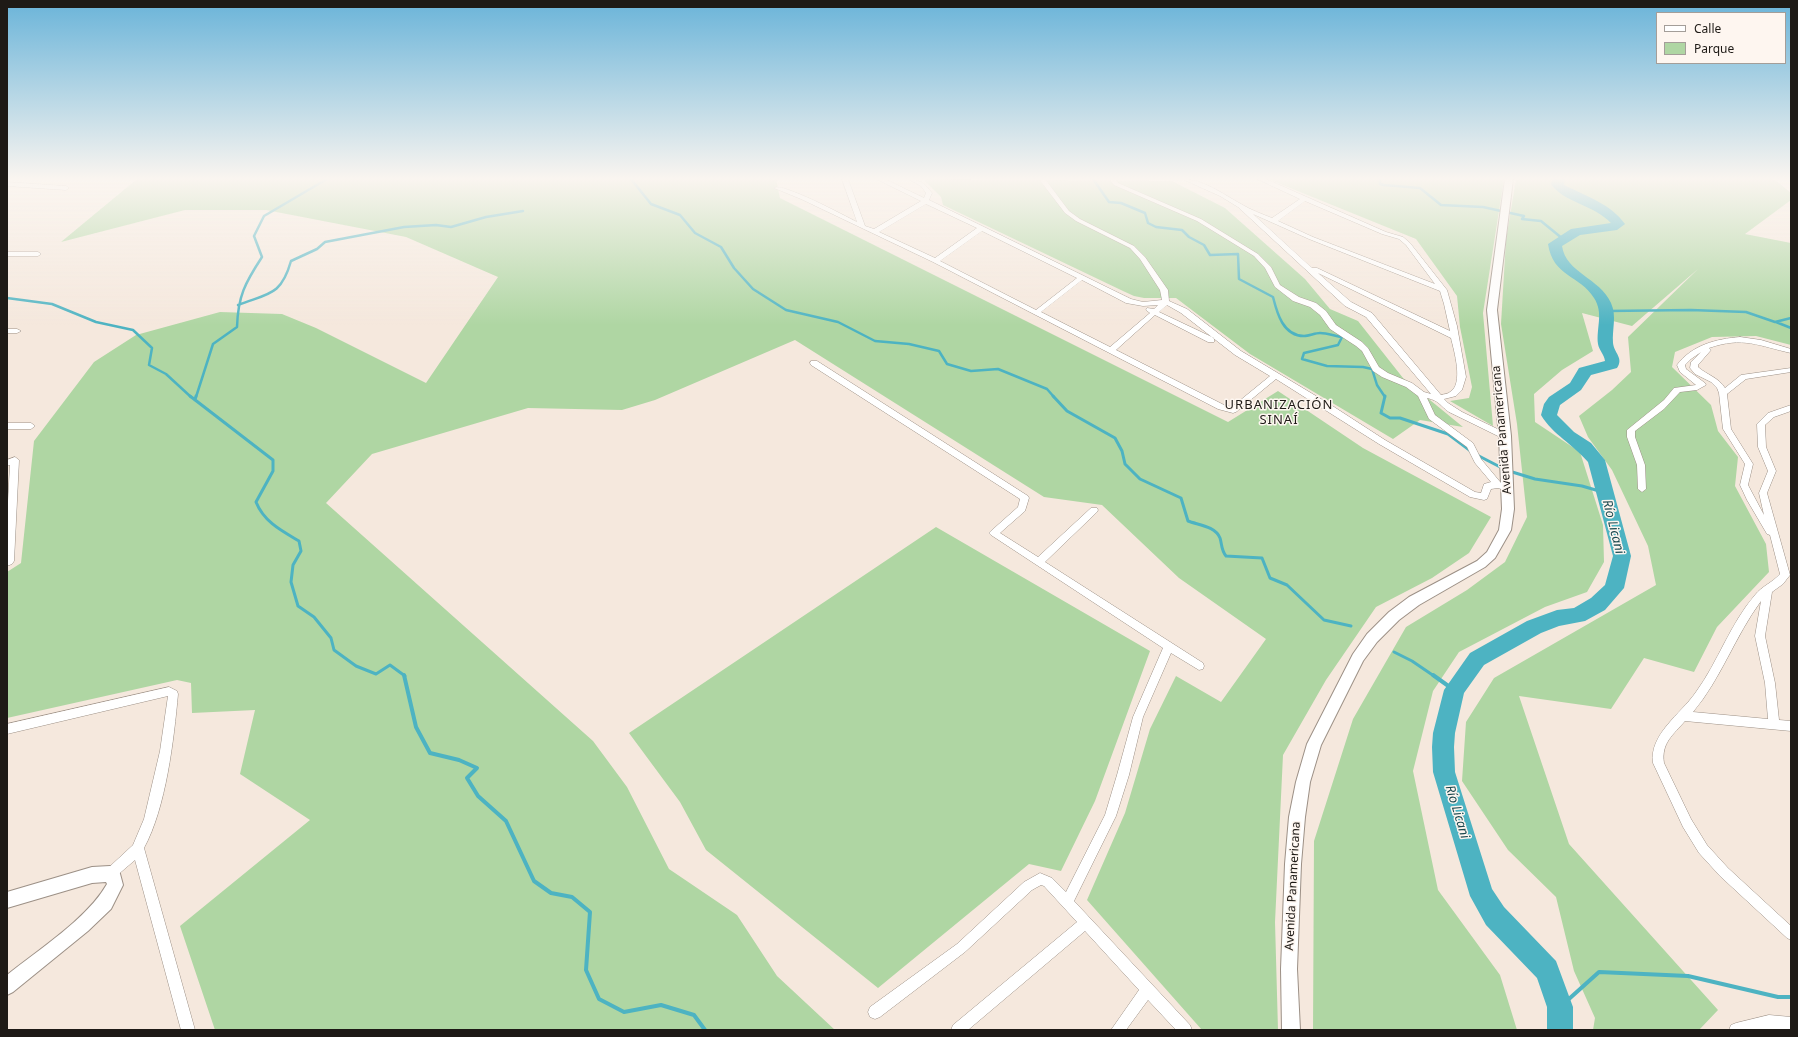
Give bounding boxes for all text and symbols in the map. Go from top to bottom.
legend [1656,12,1786,64]
text: Calle [1694,20,1721,37]
text: Parque [1694,40,1734,57]
street label: Avenida Panamericana [1489,365,1515,495]
district label: URBANIZACIÓN SINAÍ [1225,397,1333,428]
water label: Río Licani [1599,498,1627,556]
water label: Río Licani [1441,783,1473,841]
street label: Avenida Panamericana [1282,821,1304,951]

